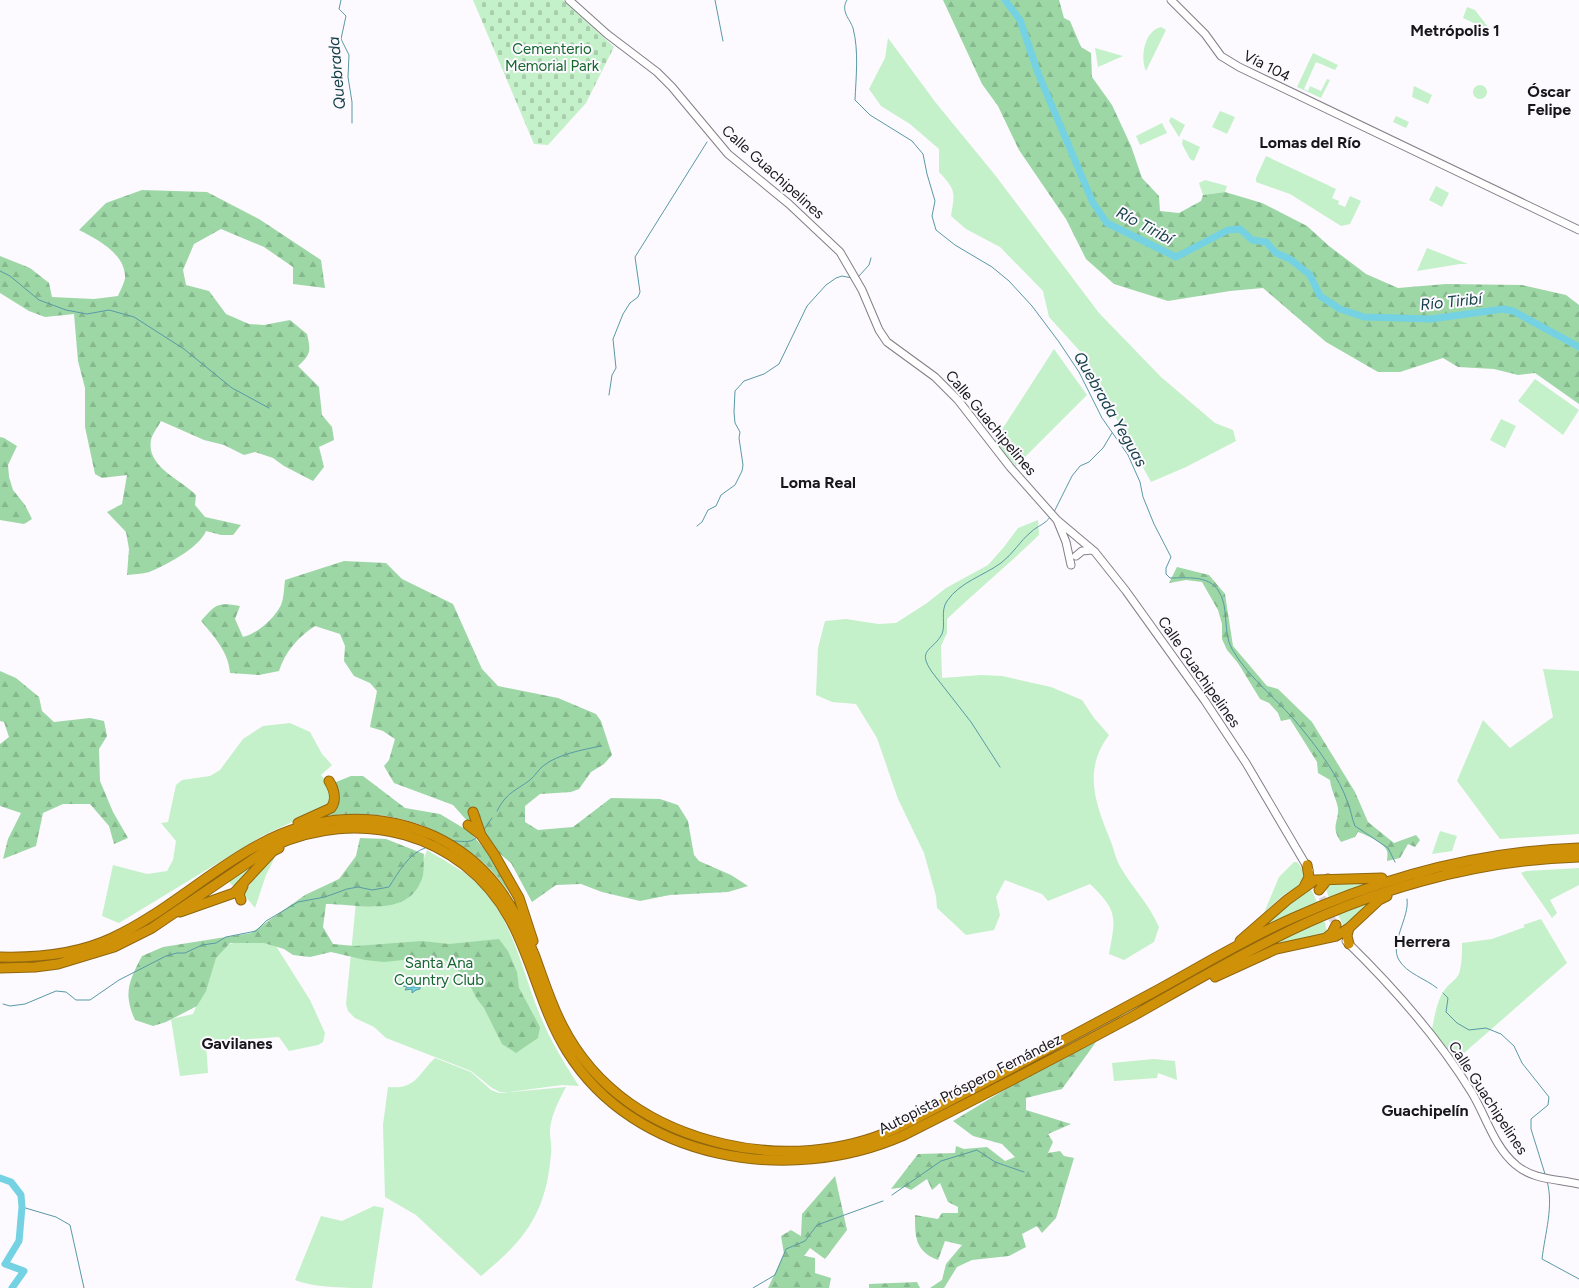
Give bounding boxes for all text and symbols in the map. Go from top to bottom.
district label: Metrópolis 1 [1410,21,1500,40]
water label: Quebrada [324,36,349,110]
park label: Cementerio Memorial Park [505,40,600,75]
street label: Vía 104 [1240,47,1294,85]
district label: Óscar Felipe [1527,82,1571,119]
street label: Calle Guachipelines [718,121,828,223]
district label: Lomas del Río [1259,133,1361,152]
water label: Río Tiribí [1113,203,1179,249]
water label: Río Tiribí [1419,289,1485,314]
water label: Quebrada Yeguas [1070,348,1151,471]
street label: Calle Guachipelines [942,367,1040,479]
district label: Loma Real [780,473,856,492]
street label: Calle Guachipelines [1154,613,1244,731]
district label: Herrera [1394,932,1450,951]
park label: Santa Ana Country Club [394,954,484,989]
street label: Autopista Próspero Fernández [875,1030,1065,1138]
district label: Gavilanes [201,1034,273,1053]
street label: Calle Guachipelines [1445,1038,1531,1158]
district label: Guachipelín [1381,1101,1469,1120]

